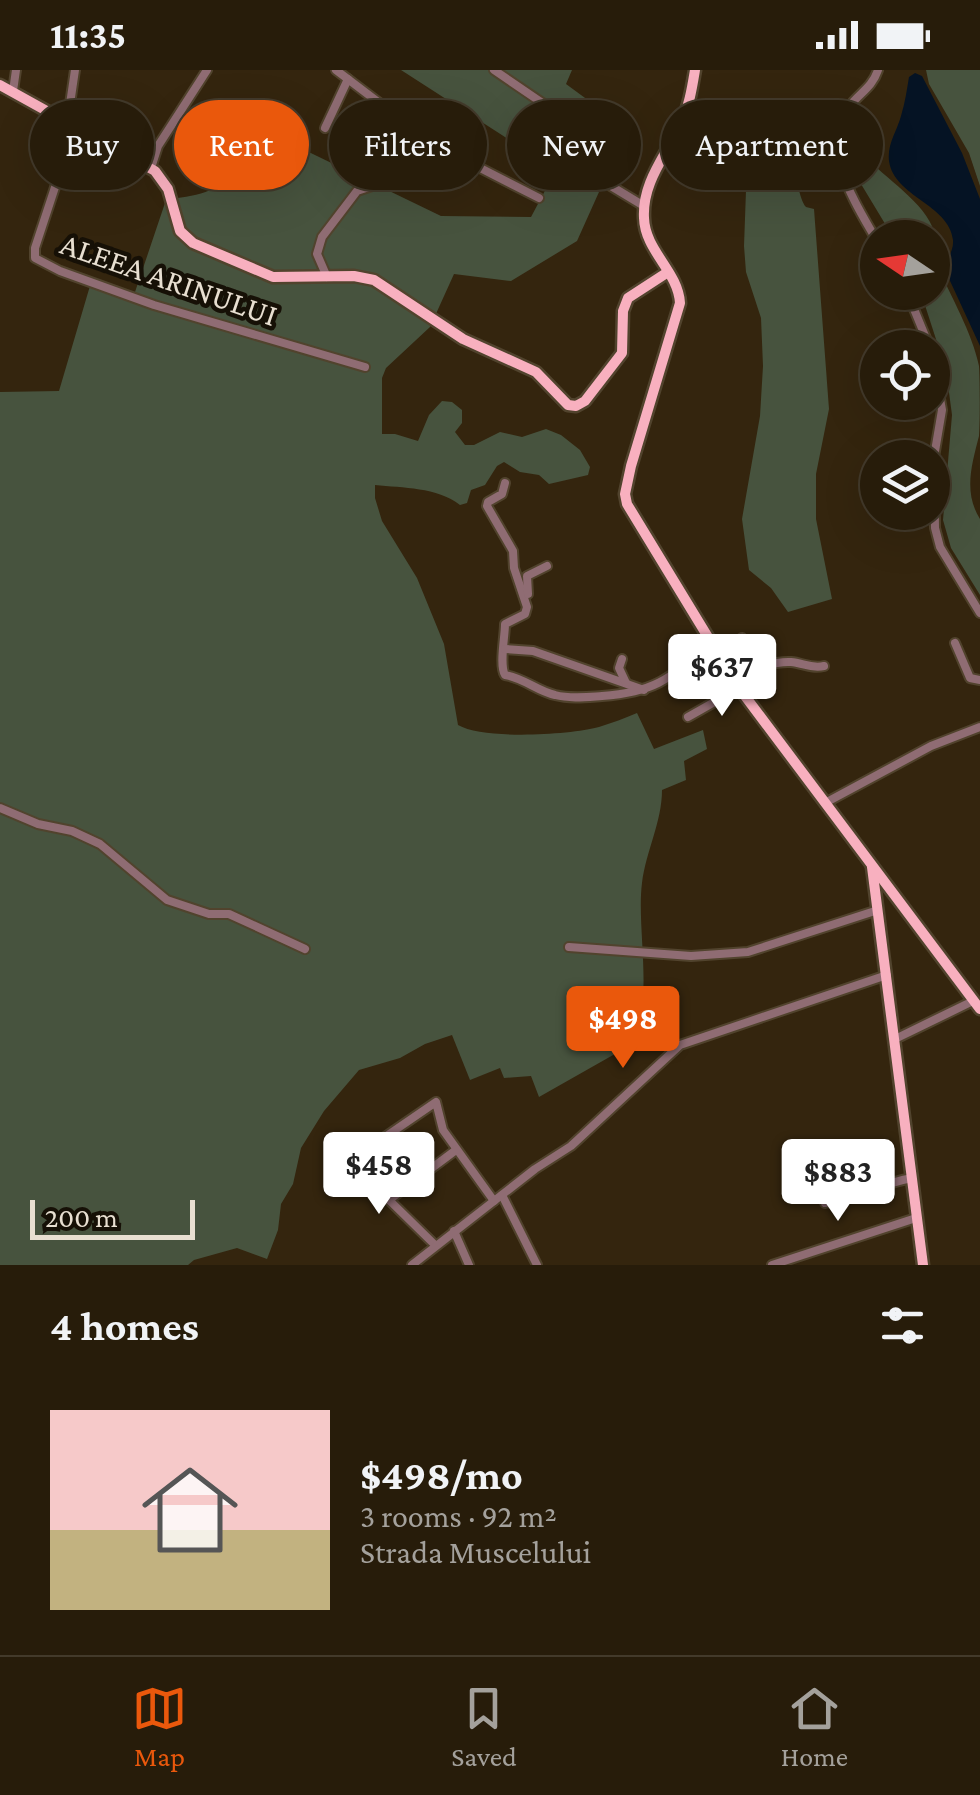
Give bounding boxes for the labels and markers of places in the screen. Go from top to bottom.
pin: $637 [663,634,781,719]
pin: $498 [564,986,682,1071]
pin: $458 [320,1132,438,1217]
pin: $883 [779,1139,897,1224]

